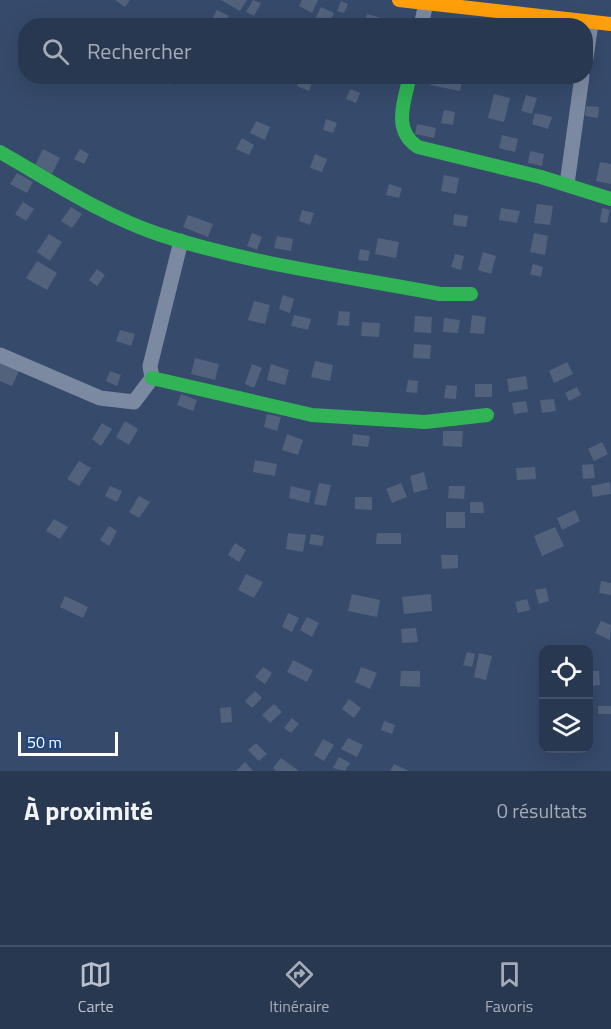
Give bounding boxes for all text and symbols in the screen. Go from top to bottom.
search box [18,18,593,84]
text: Rechercher [87,34,192,68]
icon: search [39,35,72,68]
map controls [539,645,593,753]
button: locate [539,645,593,699]
button: layers [539,699,593,753]
scale bar [18,729,118,756]
text: 50 m [27,730,62,754]
text: À proximité [24,791,153,830]
text: 0 résultats [497,795,587,826]
tab: Carte [78,958,114,1018]
tab: Itinéraire [269,958,329,1018]
tab: Favoris [485,958,533,1018]

